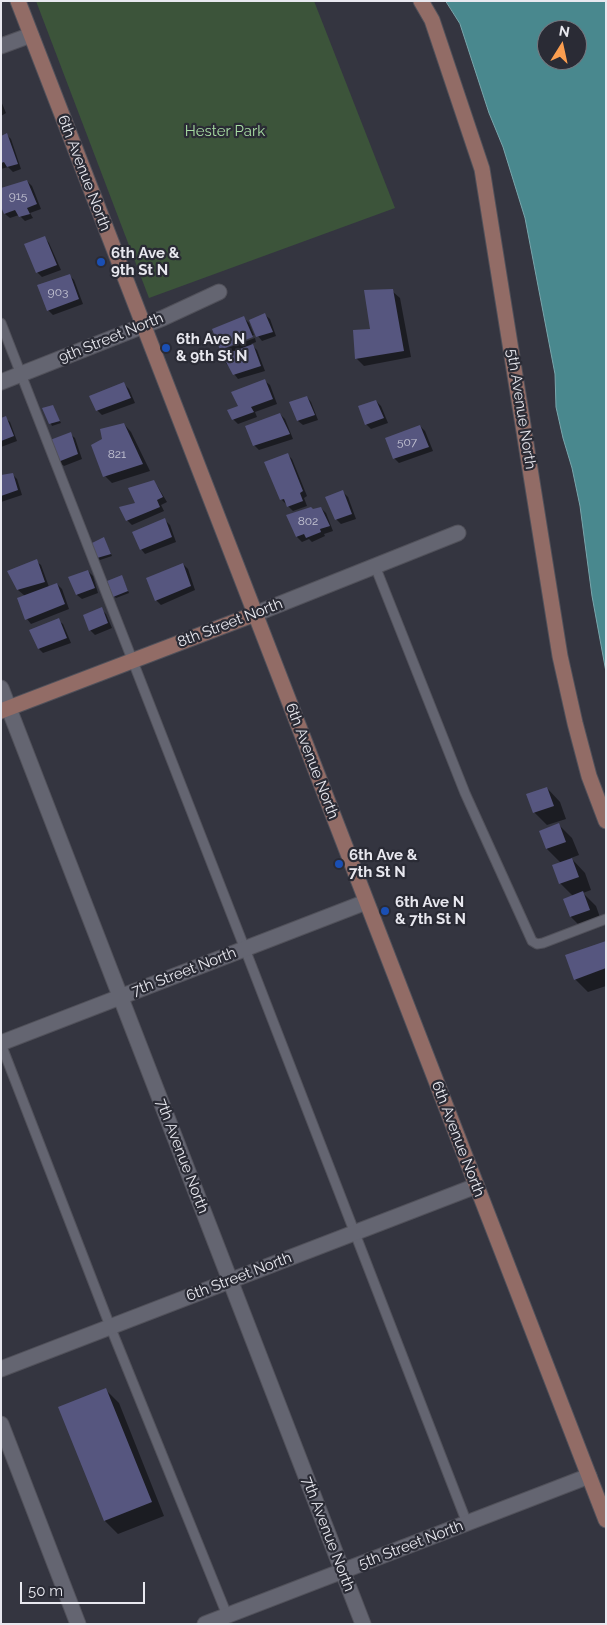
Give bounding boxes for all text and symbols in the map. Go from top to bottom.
north arrow [537,20,587,70]
text: N [558,22,571,40]
street label: 6th Avenue North [54,113,114,233]
park label: Hester Park [185,122,265,140]
house number: 915 [9,189,27,203]
place label: 6th Ave & 9th St N [111,244,179,279]
marker: 6th Ave & 9th St N [95,256,107,268]
house number: 903 [48,285,68,299]
street label: 9th Street North [56,309,166,367]
place label: 6th Ave N & 9th St N [176,330,247,365]
marker: 6th Ave N & 9th St N [160,342,172,354]
street label: 5th Avenue North [503,348,539,470]
house number: 507 [397,435,417,449]
house number: 821 [108,447,126,461]
house number: 802 [298,514,318,528]
street label: 8th Street North [175,595,285,651]
street label: 6th Avenue North [282,701,342,821]
place label: 6th Ave & 7th St N [349,846,417,881]
marker: 6th Ave & 7th St N [333,858,345,870]
place label: 6th Ave N & 7th St N [395,893,466,928]
marker: 6th Ave N & 7th St N [379,905,391,917]
street label: 7th Street North [129,944,239,1000]
street label: 6th Avenue North [428,1079,488,1199]
street label: 7th Avenue North [152,1096,212,1216]
street label: 6th Street North [184,1249,294,1305]
street label: 7th Avenue North [298,1474,358,1594]
street label: 5th Street North [356,1517,466,1573]
scale bar [22,1572,148,1604]
text: 50 m [28,1582,63,1600]

